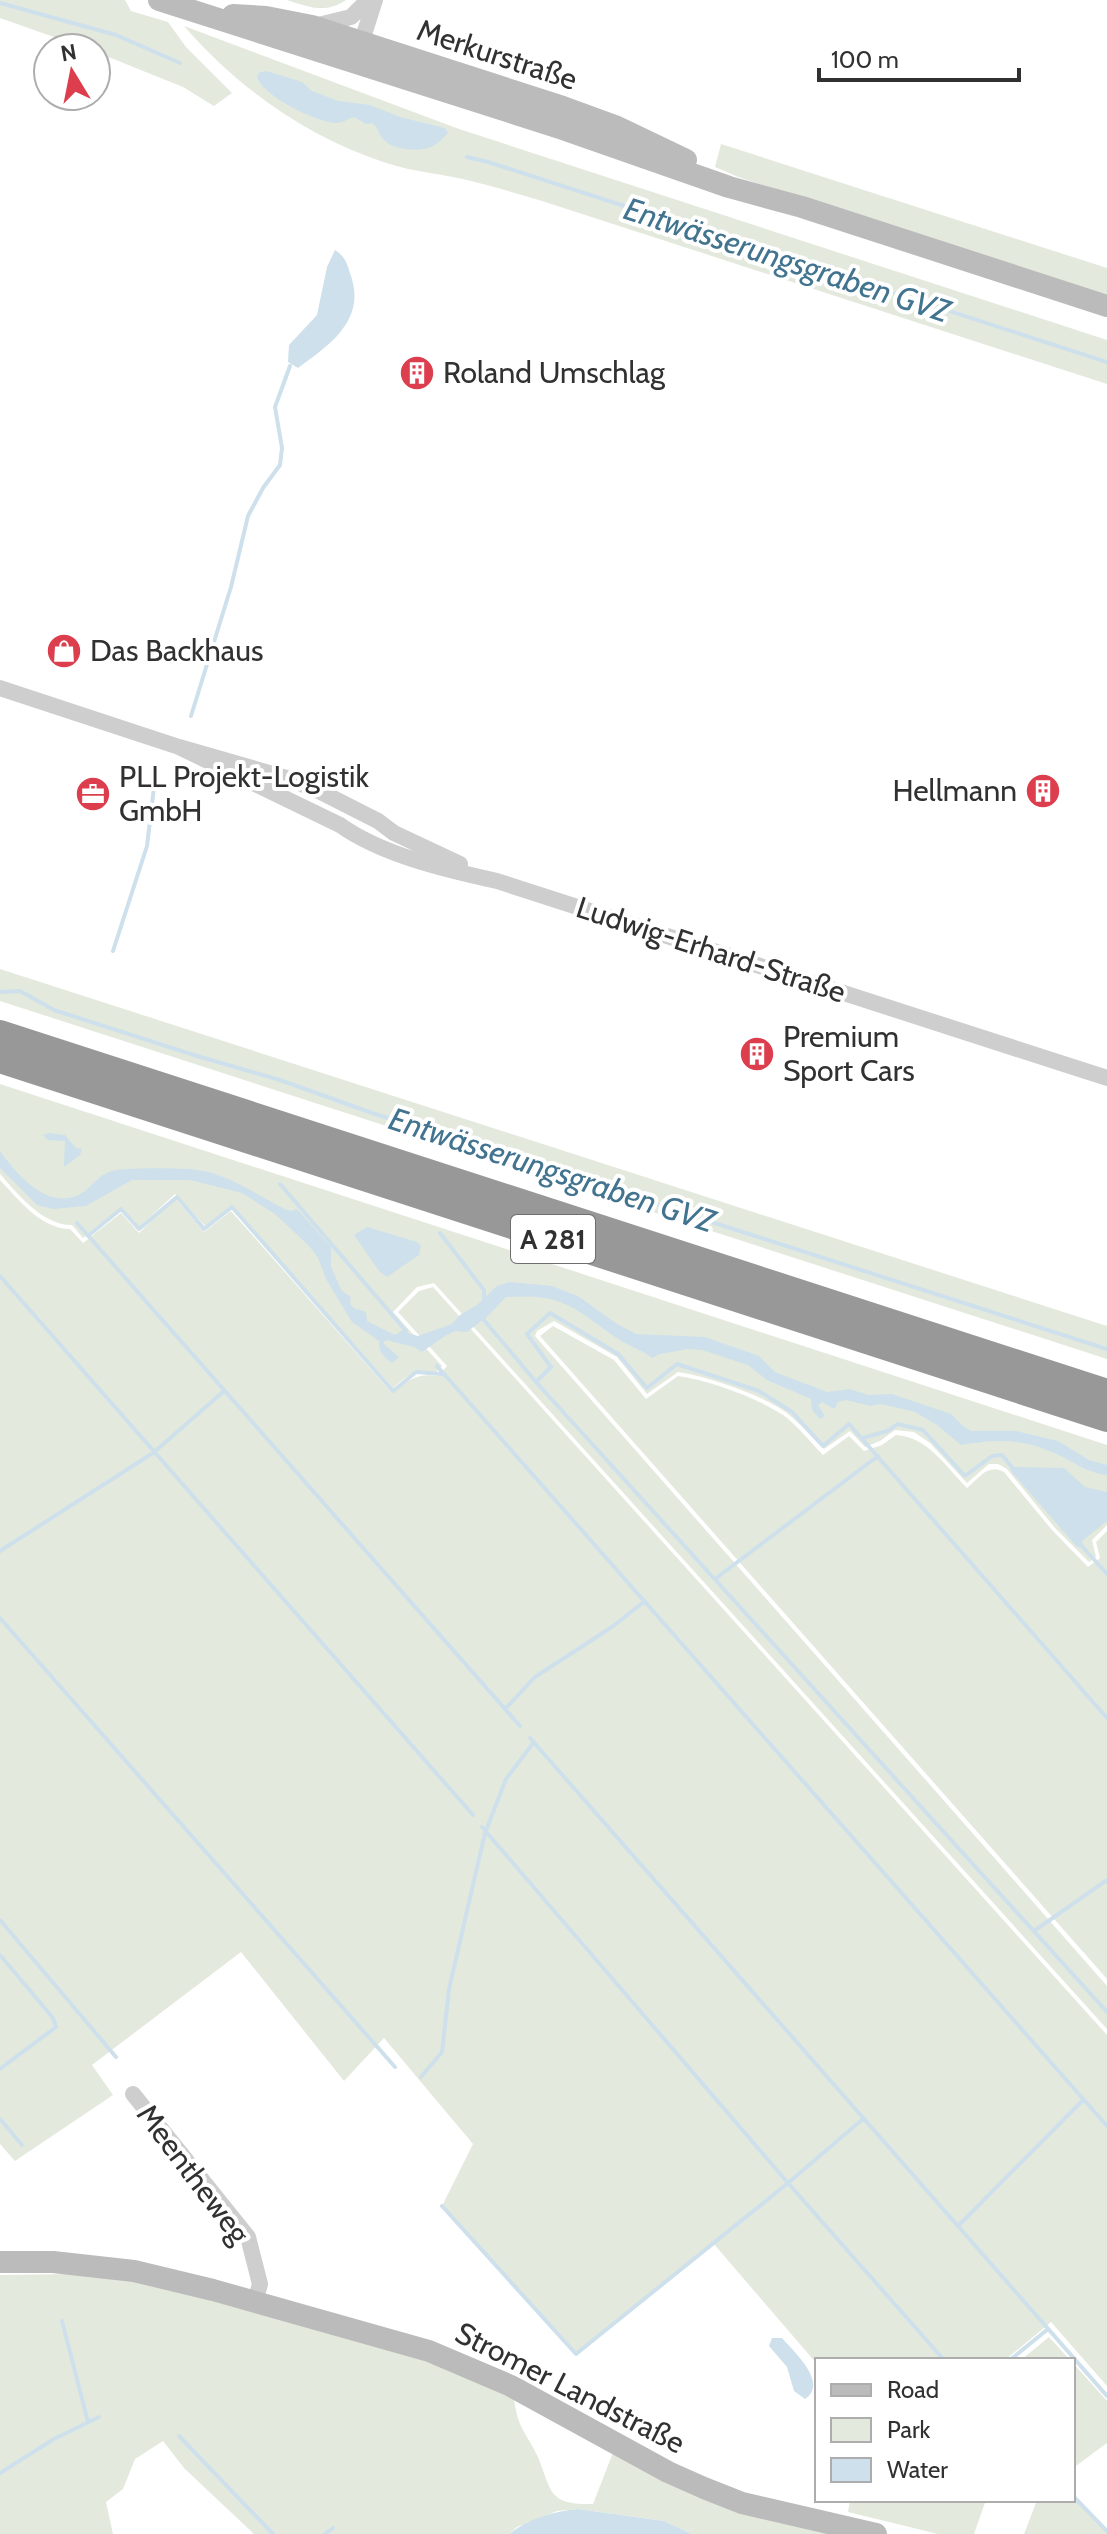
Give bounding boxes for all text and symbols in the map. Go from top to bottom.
street label: Merkurstraße [412,11,582,98]
north arrow [32,32,112,112]
scale bar [819,32,1019,82]
text: N [59,38,79,67]
text: 100 m [831,45,899,74]
water label: Entwässerungsgraben GVZ [619,188,957,331]
building icon: Roland Umschlag [398,354,436,392]
place label: Roland Umschlag [443,354,666,391]
shop icon: Das Backhaus [45,632,83,670]
place label: Das Backhaus [90,632,263,669]
place label: PLL Projekt-Logistik GmbH [119,758,369,829]
place label: Hellmann [892,772,1017,809]
building icon: Hellmann [1024,772,1062,810]
office icon: PLL Projekt-Logistik GmbH [74,775,112,813]
street label: Ludwig-Erhard-Straße [572,889,850,1011]
place label: Premium Sport Cars [783,1018,915,1089]
building icon: Premium Sport Cars [738,1035,776,1073]
water label: Entwässerungsgraben GVZ [384,1098,722,1241]
road number: A 281 [511,1215,595,1263]
street label: Meentheweg [129,2097,258,2252]
street label: Stromer Landstraße [449,2314,691,2461]
legend [815,2358,1075,2502]
text: Road [887,2375,939,2404]
text: Park [887,2415,930,2444]
text: Water [887,2455,948,2484]

